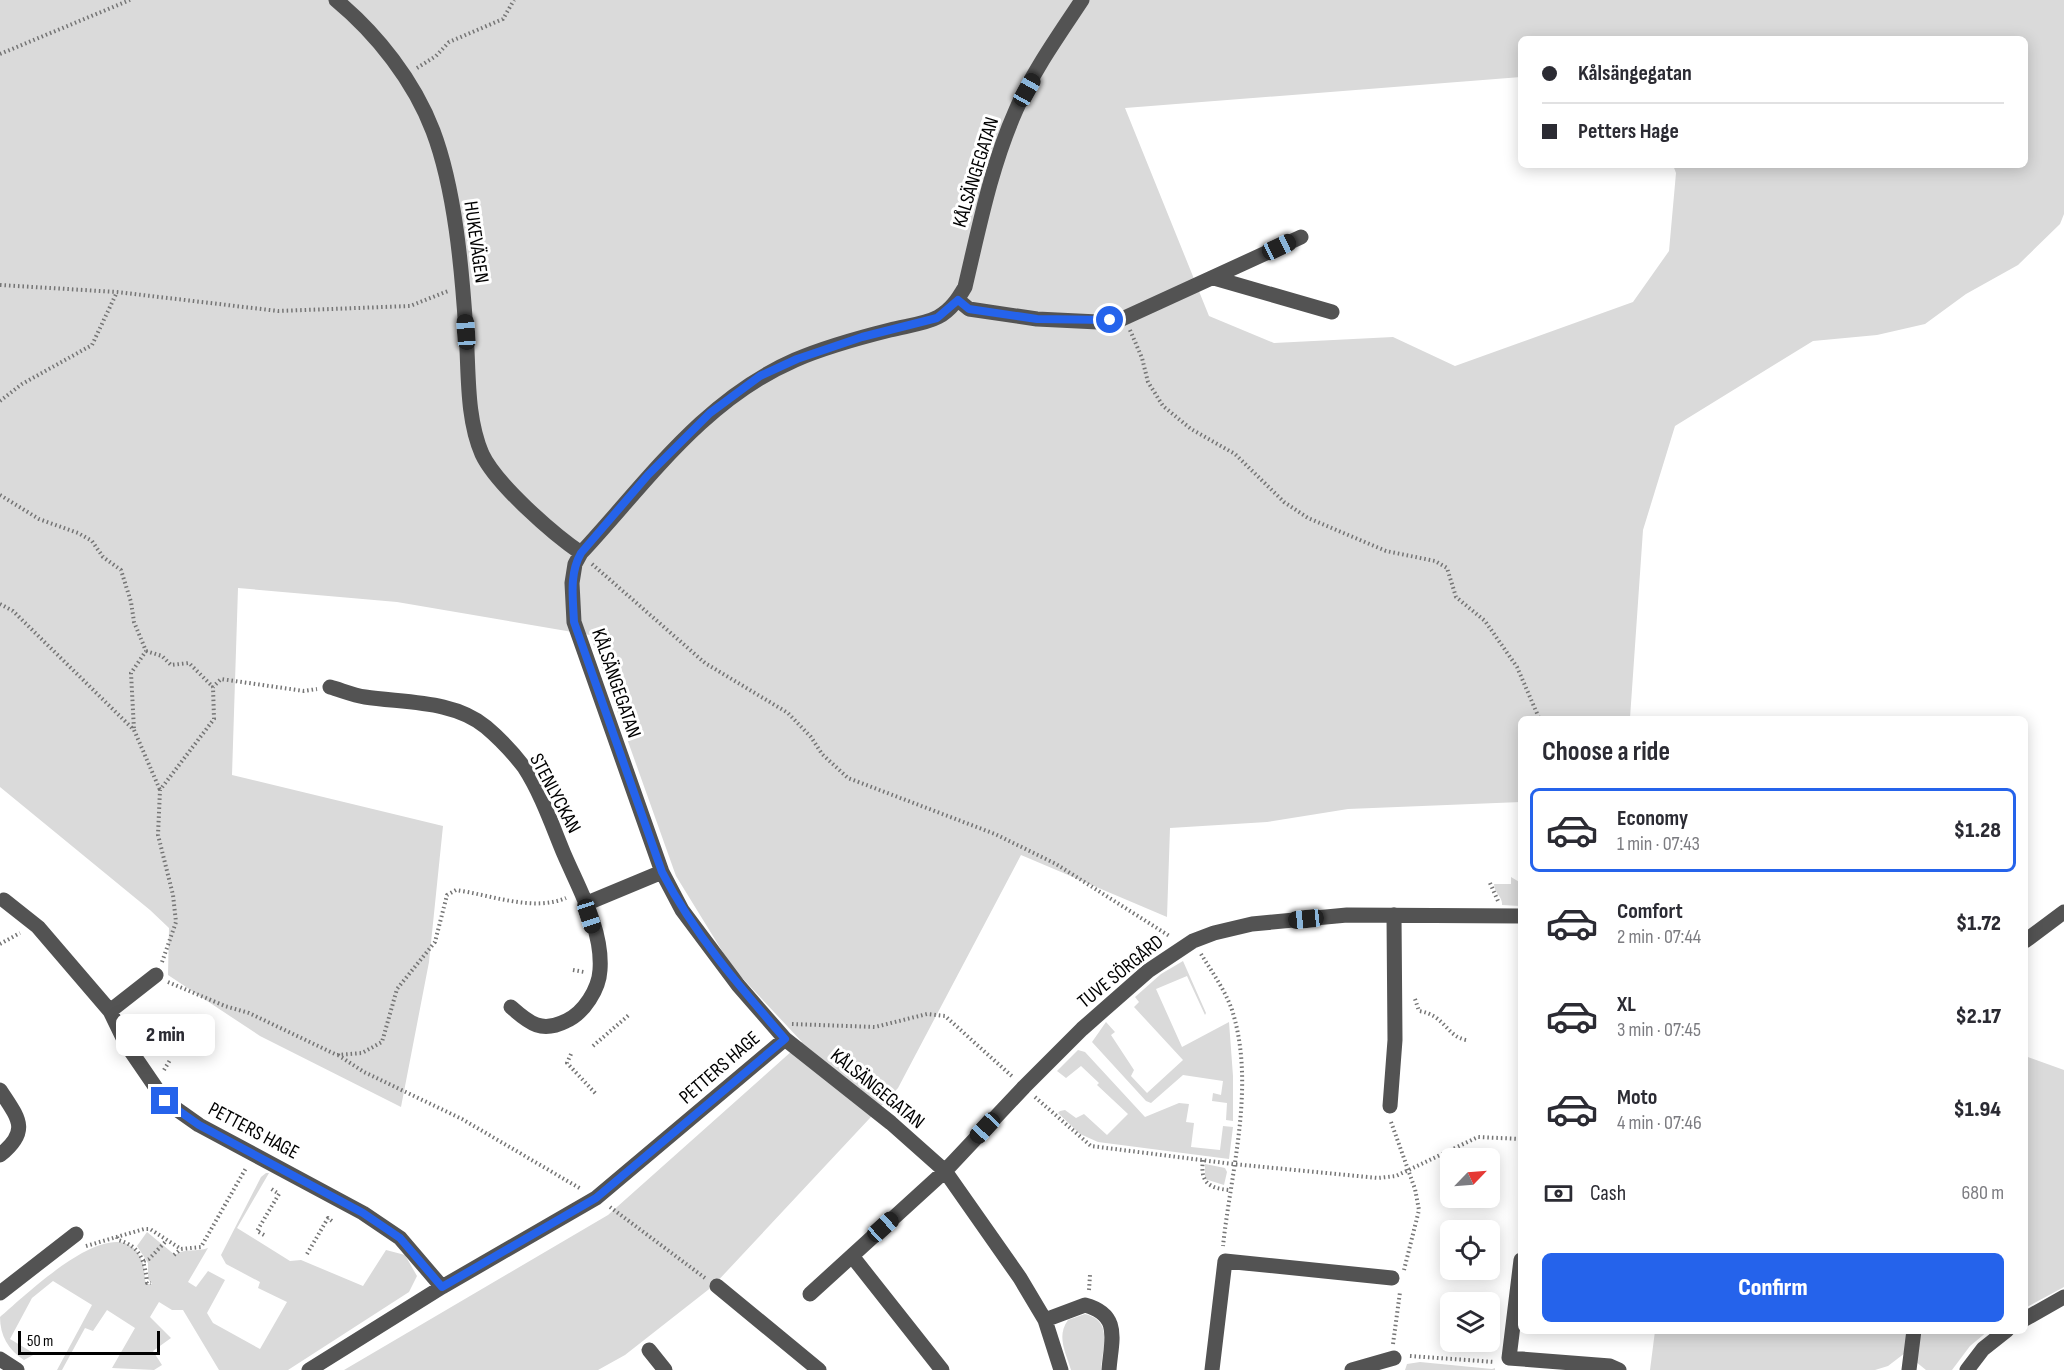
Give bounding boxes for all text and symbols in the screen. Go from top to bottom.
text: Kålsängegatan [1578,60,1692,87]
car [1010,70,1044,110]
street label: KÅLSÄNGEGATAN [948,114,1004,230]
text: Petters Hage [1578,118,1679,145]
street label: HUKEVÄGEN [458,200,494,285]
car [1259,231,1299,263]
route start [1096,306,1123,333]
car [456,313,476,351]
street label: KÅLSÄNGEGATAN [586,625,646,741]
text: Choose a ride [1542,736,1670,768]
street label: STENLYCKAN [524,750,586,837]
icon: car [1545,803,1599,857]
text: Economy [1617,805,1688,832]
text: $1.28 [1954,817,2001,844]
text: 1 min · 07:43 [1617,832,1700,856]
car [575,896,603,936]
icon: car [1545,896,1599,950]
text: Comfort [1617,898,1683,925]
car [1287,908,1325,930]
text: $1.72 [1956,910,2001,937]
text: 2 min · 07:44 [1617,925,1701,949]
street label: TUVE SÖRGÅRD [1073,930,1168,1014]
icon: car [1545,989,1599,1043]
text: XL [1617,991,1636,1018]
text: $2.17 [1955,1003,2001,1030]
callout: 2 min [116,1014,214,1056]
text: 3 min · 07:45 [1617,1018,1701,1042]
text: 2 min [146,1023,185,1047]
street label: PETTERS HAGE [674,1026,765,1109]
street label: KÅLSÄNGEGATAN [825,1044,929,1134]
icon: car [1545,1082,1599,1136]
text: Moto [1617,1084,1657,1111]
route end [151,1087,178,1114]
text: $1.94 [1953,1096,2001,1123]
street label: PETTERS HAGE [204,1097,303,1165]
car [966,1109,1004,1147]
text: 4 min · 07:46 [1617,1111,1702,1135]
north arrow [1440,1148,1500,1208]
map controls [1440,1148,1500,1352]
icon: cash [1542,1177,1575,1210]
text: Cash [1590,1180,1626,1207]
text: 680 m [1962,1181,2004,1205]
car [864,1208,902,1246]
button: locate [1440,1220,1500,1280]
button: Confirm [1542,1253,2004,1322]
button: layers [1440,1292,1500,1352]
scale bar [18,1328,160,1356]
text: 50 m [27,1332,53,1351]

